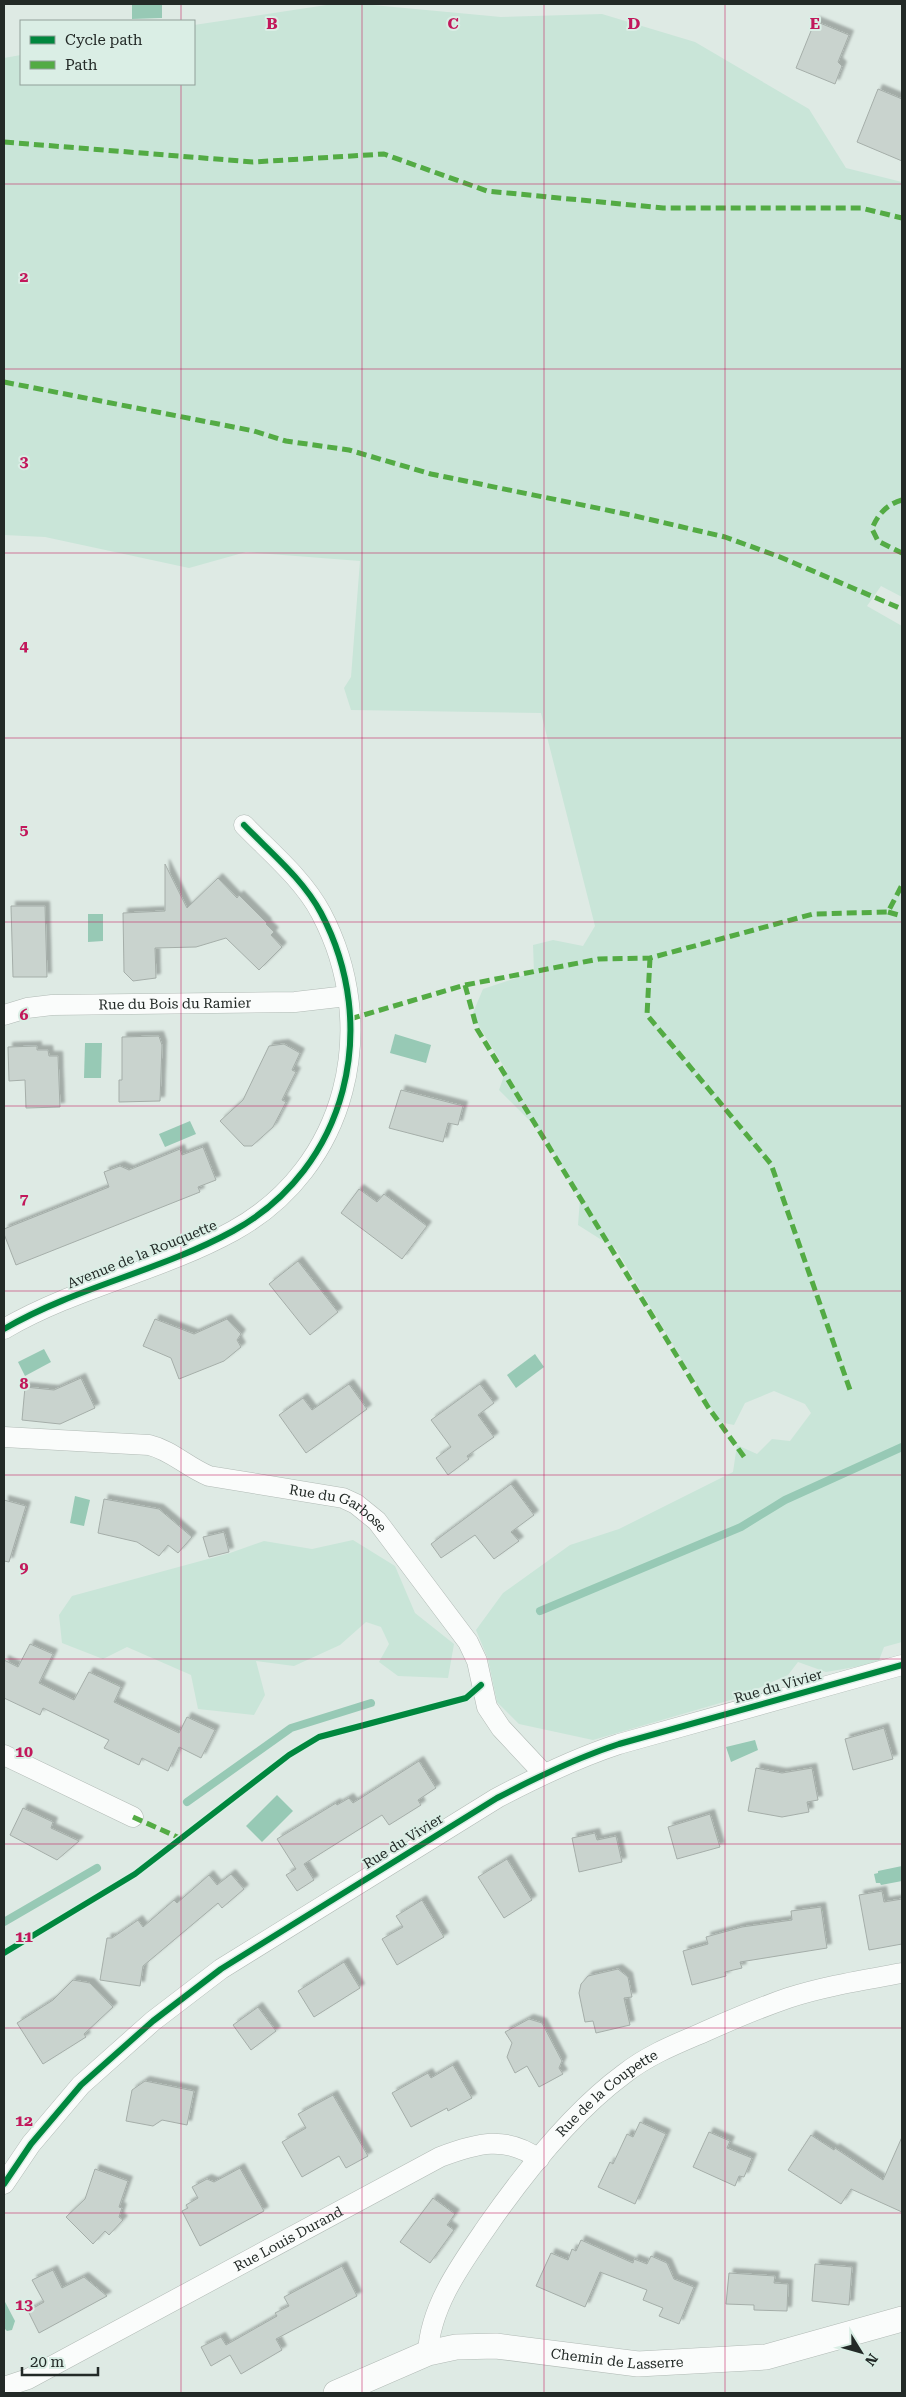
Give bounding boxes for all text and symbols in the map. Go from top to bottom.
text: B [266,14,278,33]
text: C [447,14,459,33]
text: D [628,14,641,33]
text: E [810,14,820,33]
legend [20,20,195,85]
text: Cycle path [65,31,143,49]
text: Path [65,56,98,74]
text: 2 [20,267,29,286]
text: 3 [20,452,29,471]
text: 4 [20,636,29,655]
text: 5 [20,820,29,839]
street label: Rue du Bois du Ramier [98,995,251,1012]
text: 6 [20,1005,29,1024]
text: 7 [20,1189,29,1208]
street label: Avenue de la Rouquette [65,1217,219,1291]
text: 8 [20,1374,29,1393]
street label: Rue du Garbose [288,1481,390,1535]
text: 9 [20,1558,29,1577]
street label: Rue du Vivier [732,1666,824,1706]
text: 10 [15,1742,33,1761]
street label: Rue du Vivier [360,1810,446,1872]
text: 11 [15,1927,33,1946]
street label: Rue de la Coupette [553,2046,660,2140]
text: 12 [15,2111,33,2130]
street label: Rue Louis Durand [231,2203,345,2274]
text: 13 [15,2295,33,2314]
north arrow [836,2327,886,2377]
scale bar [22,2344,99,2376]
street label: Chemin de Lasserre [550,2345,684,2372]
text: N [862,2351,881,2369]
text: 20 m [30,2353,65,2371]

